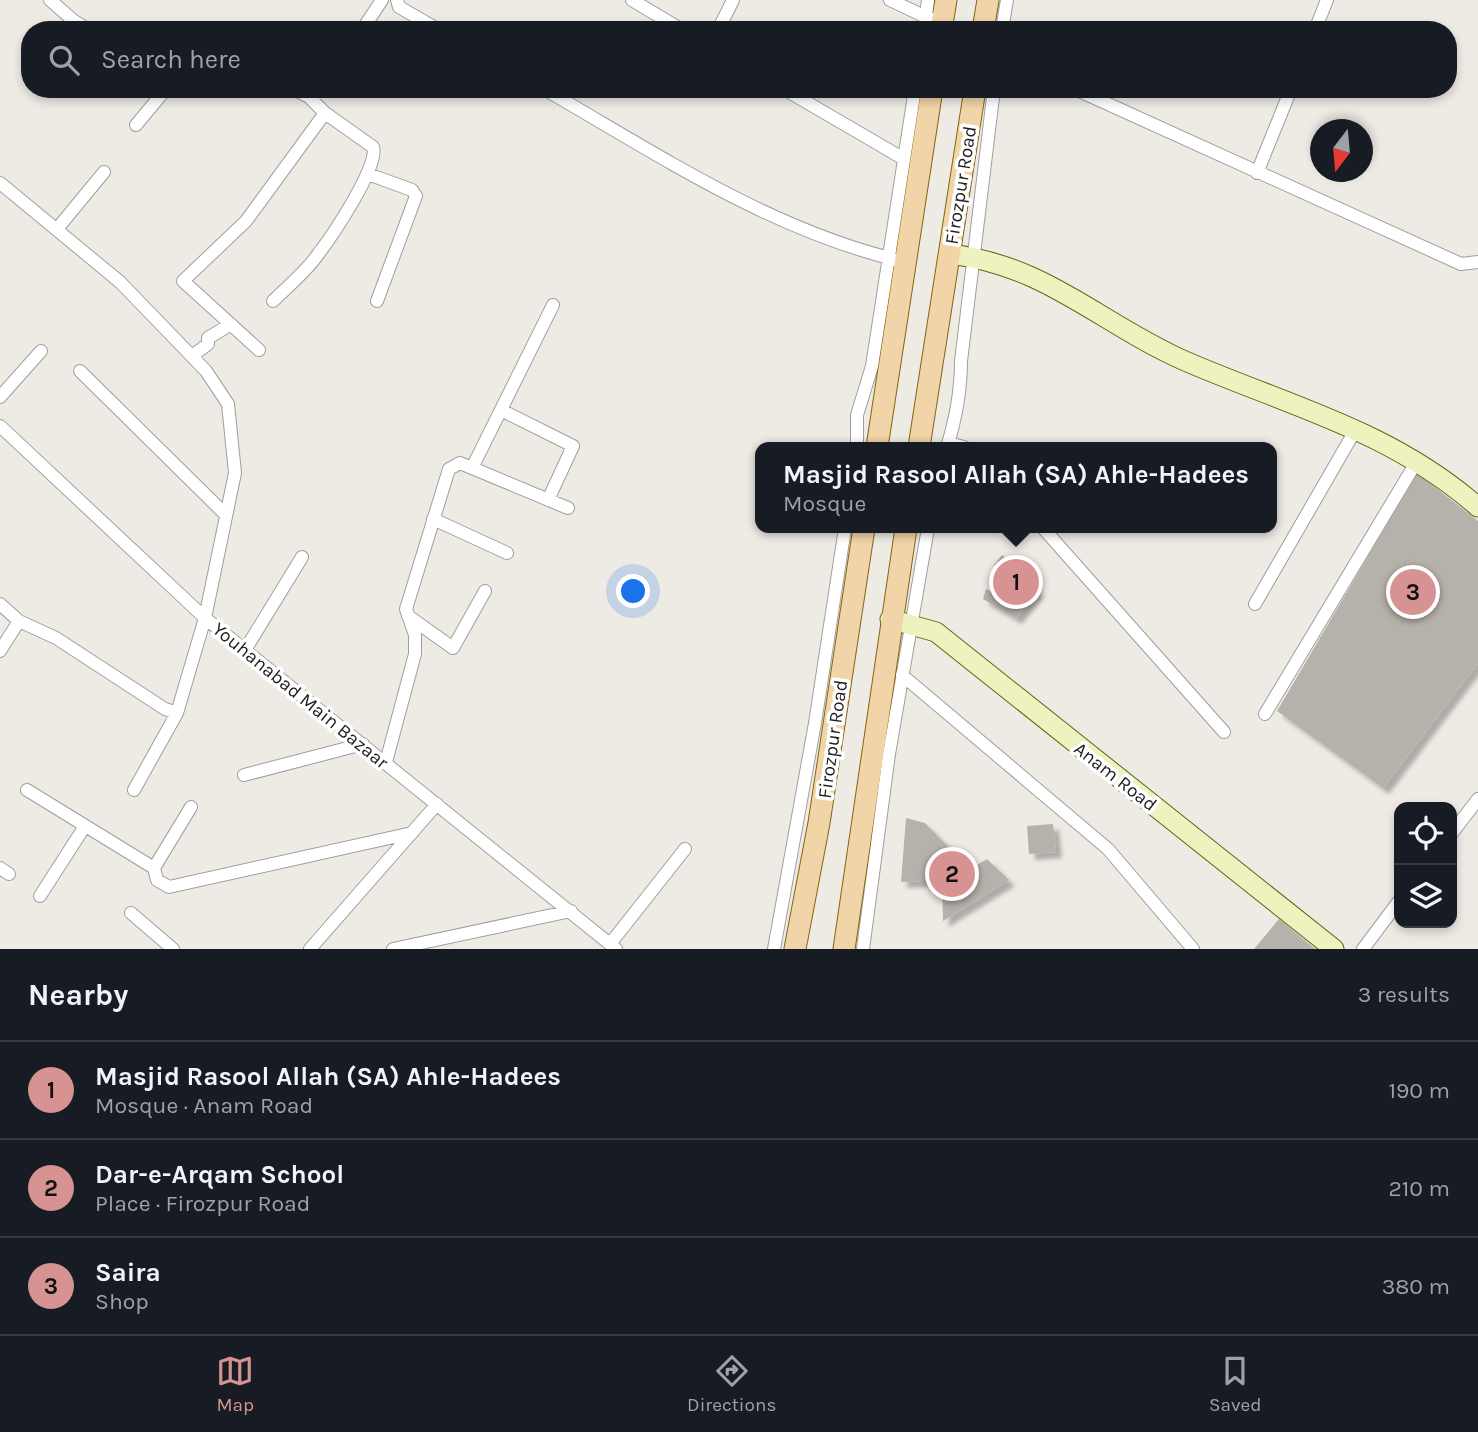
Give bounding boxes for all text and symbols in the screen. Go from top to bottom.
search box [21,21,1457,98]
icon: search [45,41,83,79]
text: Search here [101,44,241,75]
north arrow [1310,119,1373,182]
street label: Firozpur Road [941,124,981,246]
popup [755,442,1277,533]
text: Masjid Rasool Allah (SA) Ahle-Hadees [783,459,1249,490]
text: Mosque [783,490,866,517]
pin: 1 [993,556,1039,608]
pin: 3 [1390,566,1436,618]
your location [616,574,650,608]
street label: Youhanabad Main Bazaar [208,618,393,774]
street label: Firozpur Road [814,678,852,800]
street label: Anam Road [1070,738,1161,816]
map controls [1394,802,1457,928]
button: locate [1394,802,1457,865]
pin: 2 [929,848,975,900]
button: layers [1394,865,1457,928]
text: Nearby [28,977,128,1013]
text: 3 results [1358,981,1450,1008]
text: Masjid Rasool Allah (SA) Ahle-Hadees [95,1061,561,1092]
text: 1 [47,1077,55,1104]
text: 190 m [1388,1077,1450,1104]
text: Mosque · Anam Road [95,1092,313,1119]
text: Dar-e-Arqam School [95,1159,344,1190]
text: 2 [44,1175,58,1202]
text: 210 m [1388,1175,1450,1202]
text: Place · Firozpur Road [95,1190,310,1217]
text: Saira [95,1257,161,1288]
text: 3 [44,1273,58,1300]
text: 380 m [1382,1273,1450,1300]
text: Shop [95,1288,149,1315]
tab: Map [216,1352,254,1416]
tab: Directions [687,1352,776,1416]
tab: Saved [1209,1352,1262,1416]

